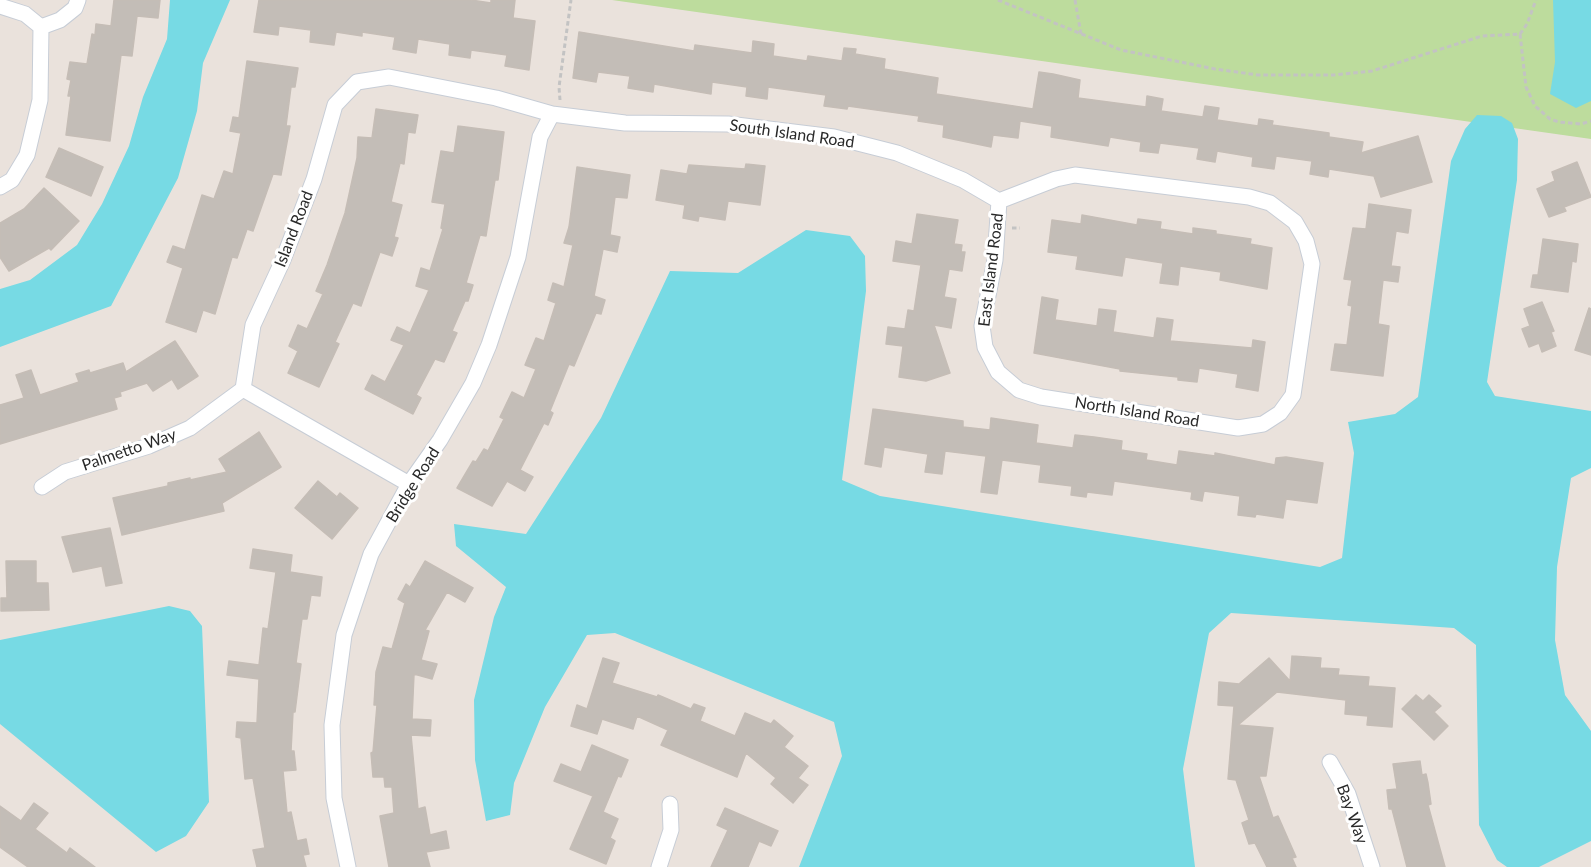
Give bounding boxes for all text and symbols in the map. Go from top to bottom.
street label: South Island Road [728,116,856,152]
street label: Island Road [271,188,317,270]
street label: East Island Road [975,212,1007,328]
street label: North Island Road [1073,393,1201,431]
street label: Palmetto Way [79,425,179,475]
street label: Bridge Road [382,444,444,526]
street label: Bay Way [1332,782,1372,846]

